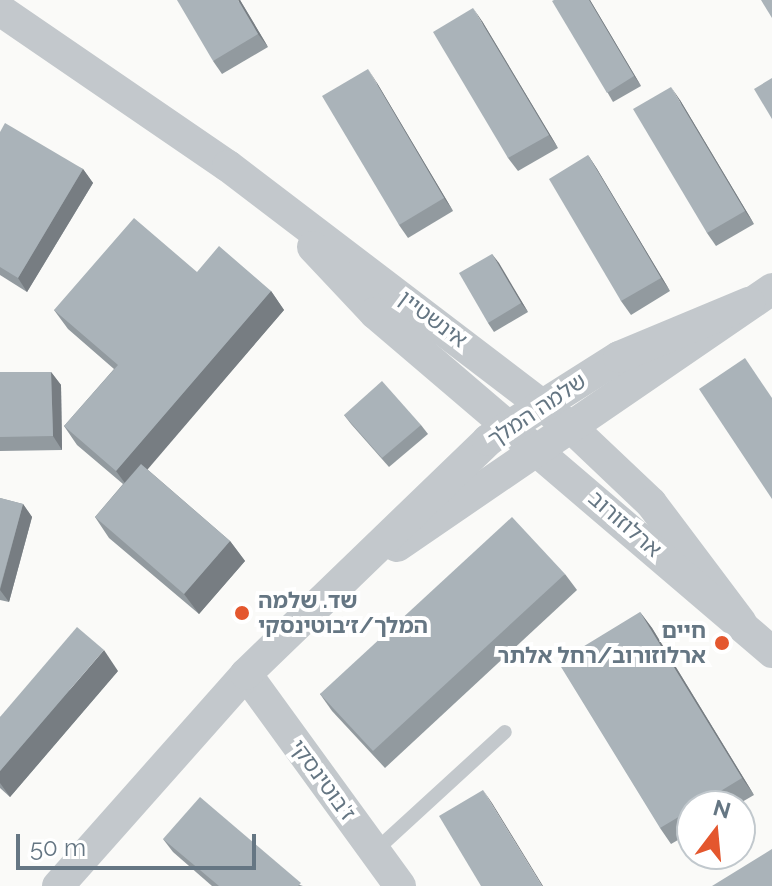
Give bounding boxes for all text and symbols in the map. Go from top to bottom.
street label: אינשטיין [394,285,472,353]
street label: שלמה המלך [483,368,591,452]
street label: ארלוזורוב [583,485,667,563]
place label: שד. שלמה המלך/ז׳בוטינסקי [258,587,428,638]
marker: שד. שלמה המלך/ז׳בוטינסקי [233,604,251,622]
place label: חיים ארלוזורוב/רחל אלתר [498,617,706,668]
marker: חיים ארלוזורוב/רחל אלתר [713,634,731,652]
street label: ז'בוטינסקי [285,734,361,826]
north arrow [676,790,756,870]
text: N [710,794,734,824]
scale bar [20,818,260,868]
text: 50 m [30,833,86,862]

